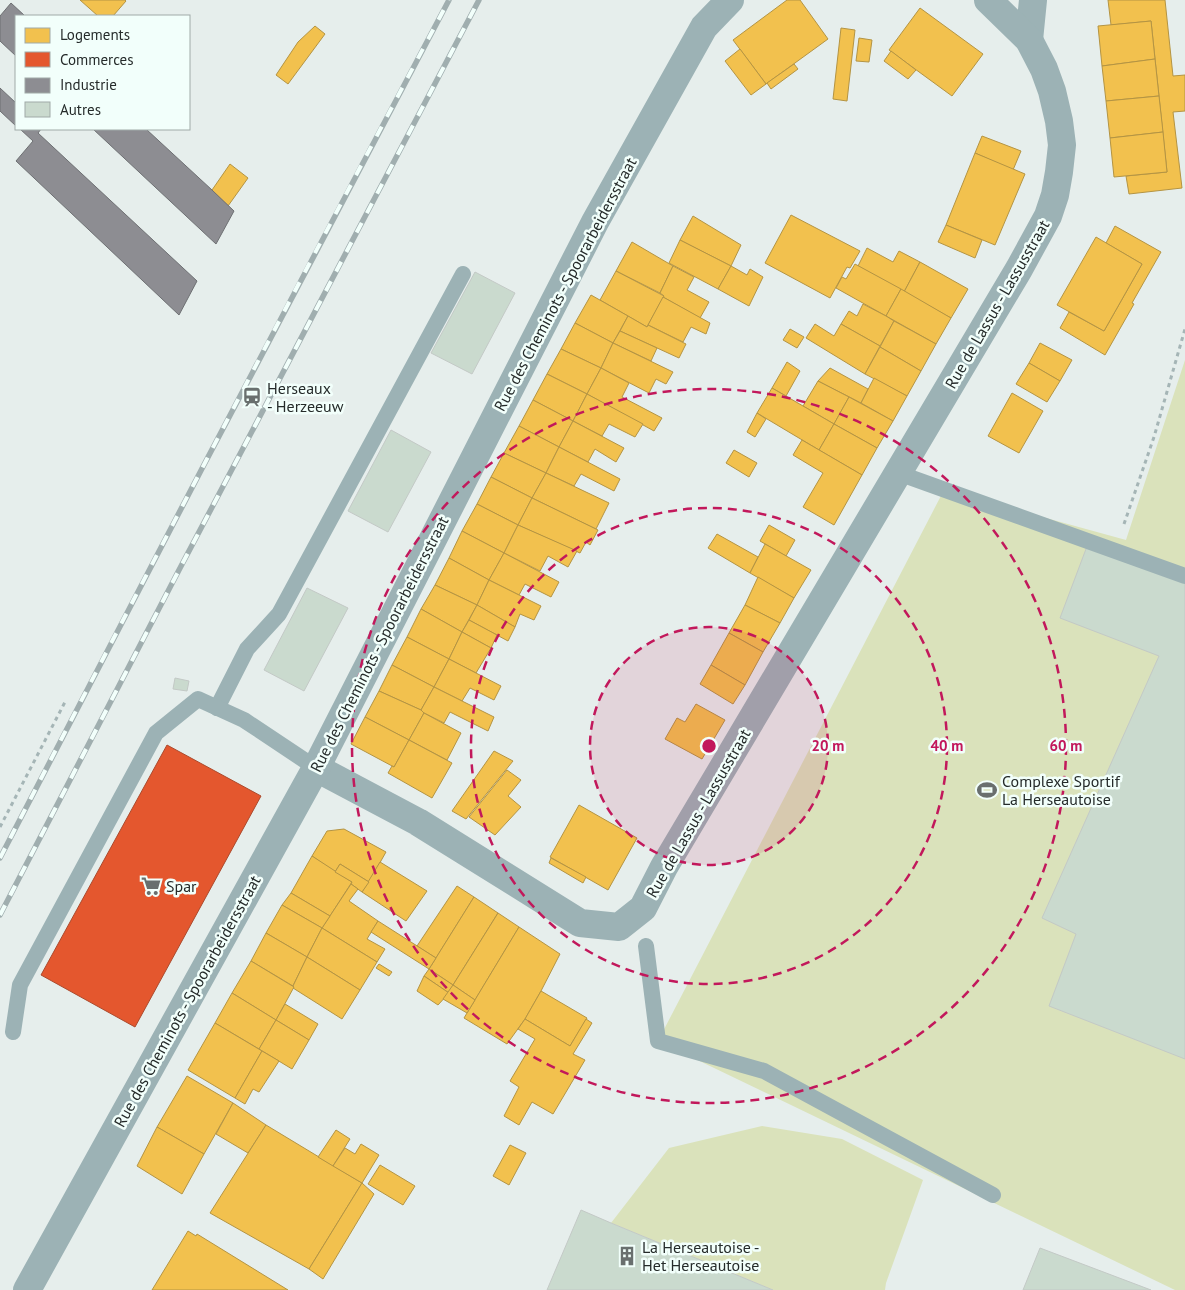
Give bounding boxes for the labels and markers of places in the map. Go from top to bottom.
place label: Herseaux - Herzeeuw [267,378,344,416]
station icon: Herseaux - Herzeeuw [241,386,263,408]
centre of rings [700,737,718,755]
place label: Complexe Sportif La Herseautoise [1002,771,1121,809]
sports icon: Complexe Sportif La Herseautoise [976,779,998,801]
supermarket icon: Spar [140,875,162,897]
place label: Spar [166,876,197,896]
place label: La Herseautoise - Het Herseautoise [642,1237,760,1275]
building icon: La Herseautoise - Het Herseautoise [616,1245,638,1267]

